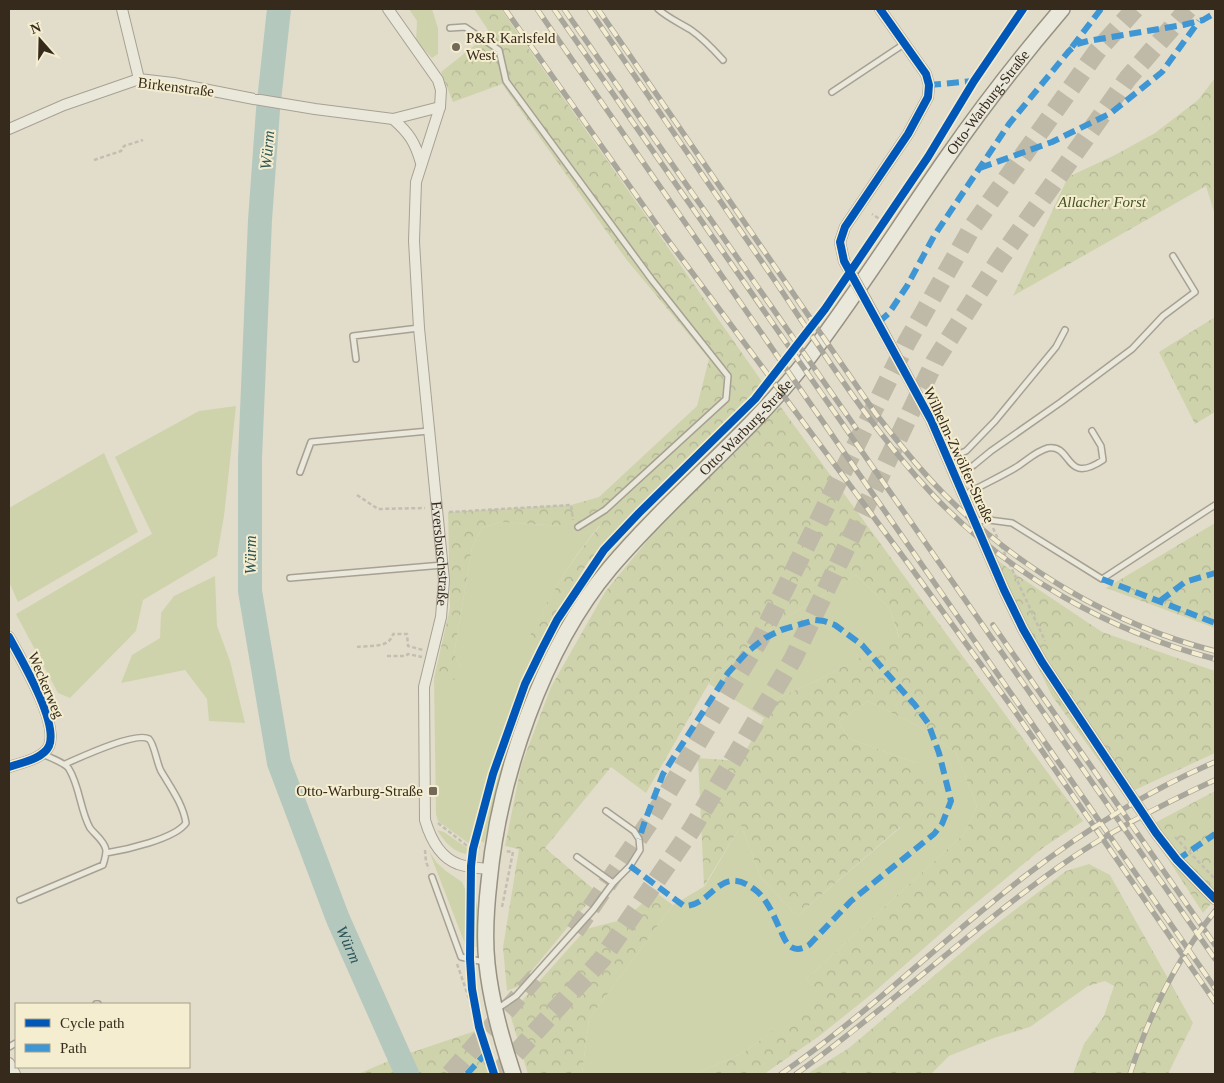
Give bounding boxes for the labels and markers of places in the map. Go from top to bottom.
place label: P&R Karlsfeld West [466,30,556,63]
marker: P&R Karlsfeld West [450,41,462,53]
place label: Otto-Warburg-Straße [296,783,423,799]
marker: Otto-Warburg-Straße [427,785,439,797]

